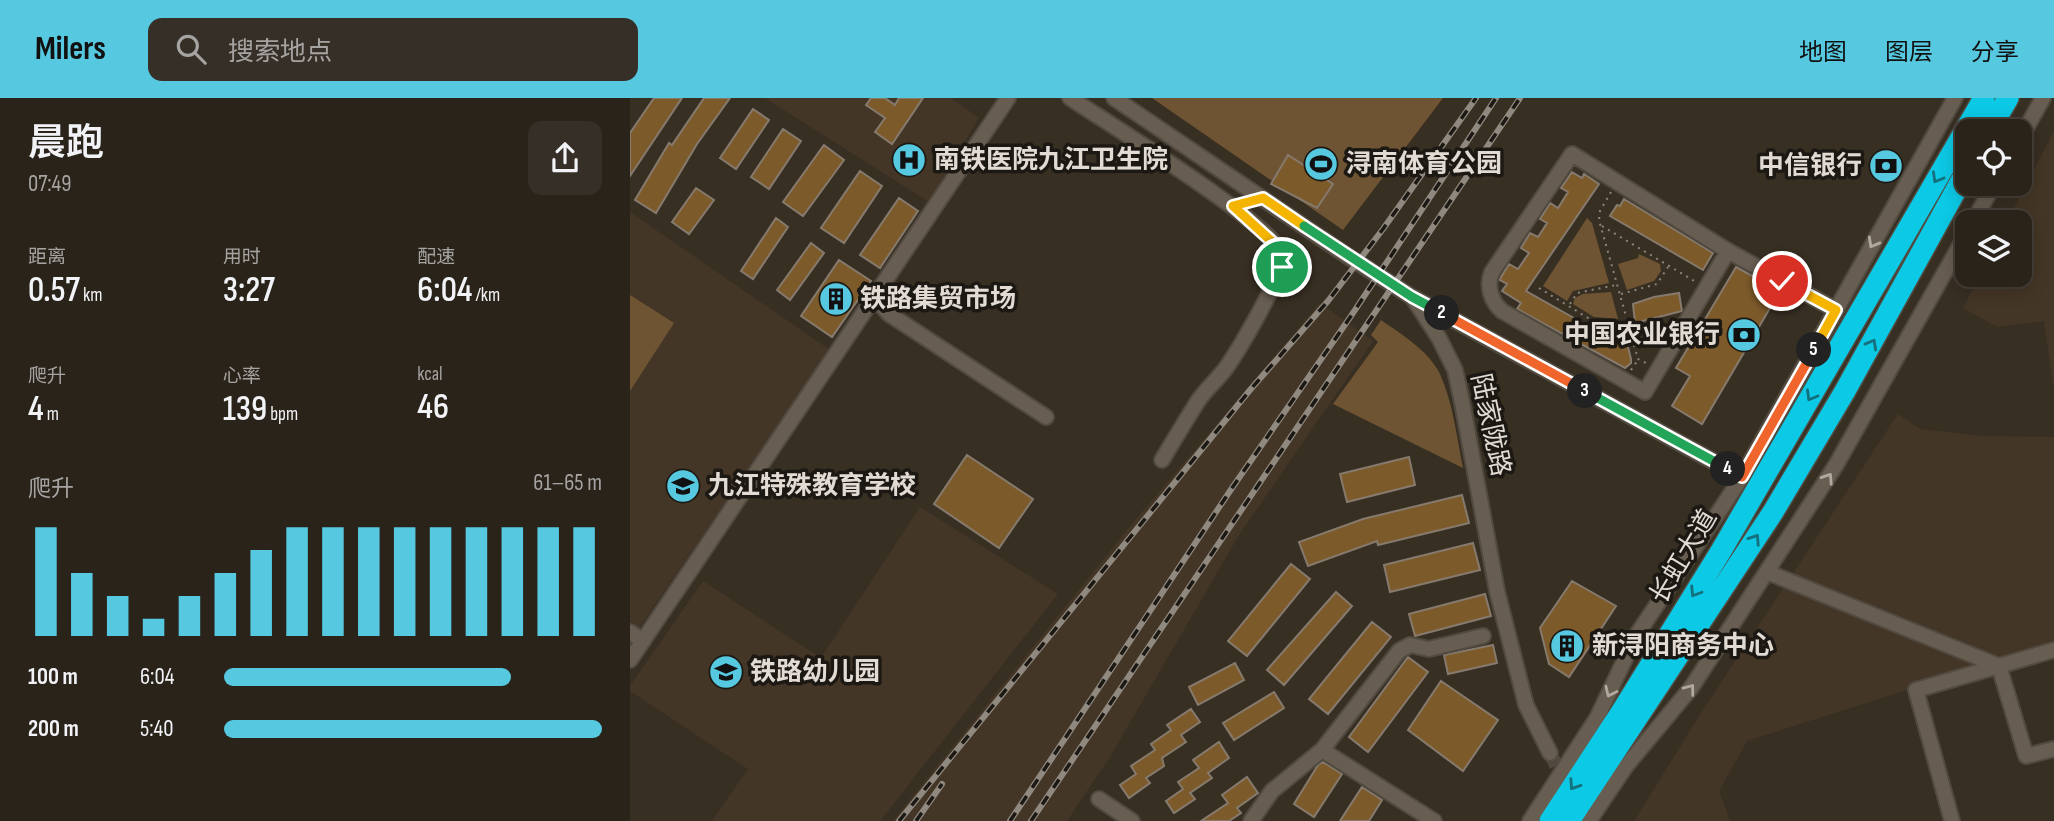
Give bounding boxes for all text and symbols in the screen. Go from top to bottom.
search box [148,18,638,81]
text: Milers [35,29,106,69]
icon: search [172,30,210,68]
text: 搜索地点 [228,37,332,68]
text: 地图 [1799,38,1847,67]
text: 图层 [1885,38,1933,67]
text: 分享 [1971,38,2019,67]
map controls [1955,119,2032,287]
button: locate [1955,119,2032,196]
text: 晨跑 [28,121,104,166]
button: share [528,121,602,195]
hospital icon: 南铁医院九江卫生院 [890,141,928,179]
place label: 南铁医院九江卫生院 [934,145,1168,176]
sports icon: 浔南体育公园 [1302,145,1340,183]
bank icon: 中信银行 [1867,147,1905,185]
place label: 浔南体育公园 [1346,149,1502,180]
place label: 中信银行 [1758,151,1862,182]
text: 07:49 [28,170,71,198]
one-way arrow [1932,171,1945,184]
button: layers [1955,210,2032,287]
one-way arrow [1868,235,1881,248]
pin [1252,237,1312,297]
text: 距离 [28,246,66,269]
text: 用时 [223,246,261,269]
text: 配速 [417,246,455,269]
icon: arrive [1263,248,1301,286]
pin [1752,251,1812,311]
icon: check [1763,262,1801,300]
text: 0.57 [28,269,80,312]
text: 3:27 [223,269,275,312]
text: 6:04 [417,269,472,312]
building icon: 铁路集贸市场 [817,280,855,318]
text: km [80,284,103,307]
text: /km [472,284,500,307]
place label: 铁路集贸市场 [860,284,1016,315]
pin: 2 [1424,296,1460,330]
text: 2 [1437,301,1446,324]
bank icon: 中国农业银行 [1725,316,1763,354]
place label: 中国农业银行 [1564,320,1720,351]
pin: 5 [1796,332,1832,368]
text: 5 [1809,338,1818,361]
one-way arrow [1864,338,1877,351]
text: kcal [417,363,442,386]
text: 爬升 [28,365,66,388]
text: 心率 [223,365,261,388]
street label: 陆家陇路 [1464,371,1516,479]
pin: 3 [1567,374,1602,408]
text: 3 [1580,379,1589,402]
text: 46 [417,386,449,429]
text: 4 [28,388,44,431]
text: 139 [223,388,267,431]
one-way arrow [1806,389,1819,402]
text: m [44,403,59,426]
text: bpm [267,403,298,426]
pin: 4 [1710,452,1746,486]
text: 4 [1723,457,1732,480]
school or university icon: 九江特殊教育学校 [664,467,702,505]
text: 61–65 m [533,469,602,497]
place label: 九江特殊教育学校 [708,471,916,502]
one-way arrow [1820,473,1832,486]
text: 爬升 [28,475,74,503]
street label: 长虹大道 [1644,504,1724,610]
one-way arrow [1747,534,1759,547]
one-way arrow [1691,585,1704,598]
building icon: 新浔阳商务中心 [1548,627,1586,665]
place label: 新浔阳商务中心 [1592,631,1774,662]
school or university icon: 铁路幼儿园 [707,653,745,691]
place label: 铁路幼儿园 [750,657,880,688]
text: 100 m [28,663,78,691]
text: 6:04 [140,663,174,691]
one-way arrow [1681,684,1694,696]
one-way arrow [1604,685,1618,697]
text: 200 m [28,715,79,743]
text: 5:40 [140,715,173,743]
one-way arrow [1569,777,1582,790]

